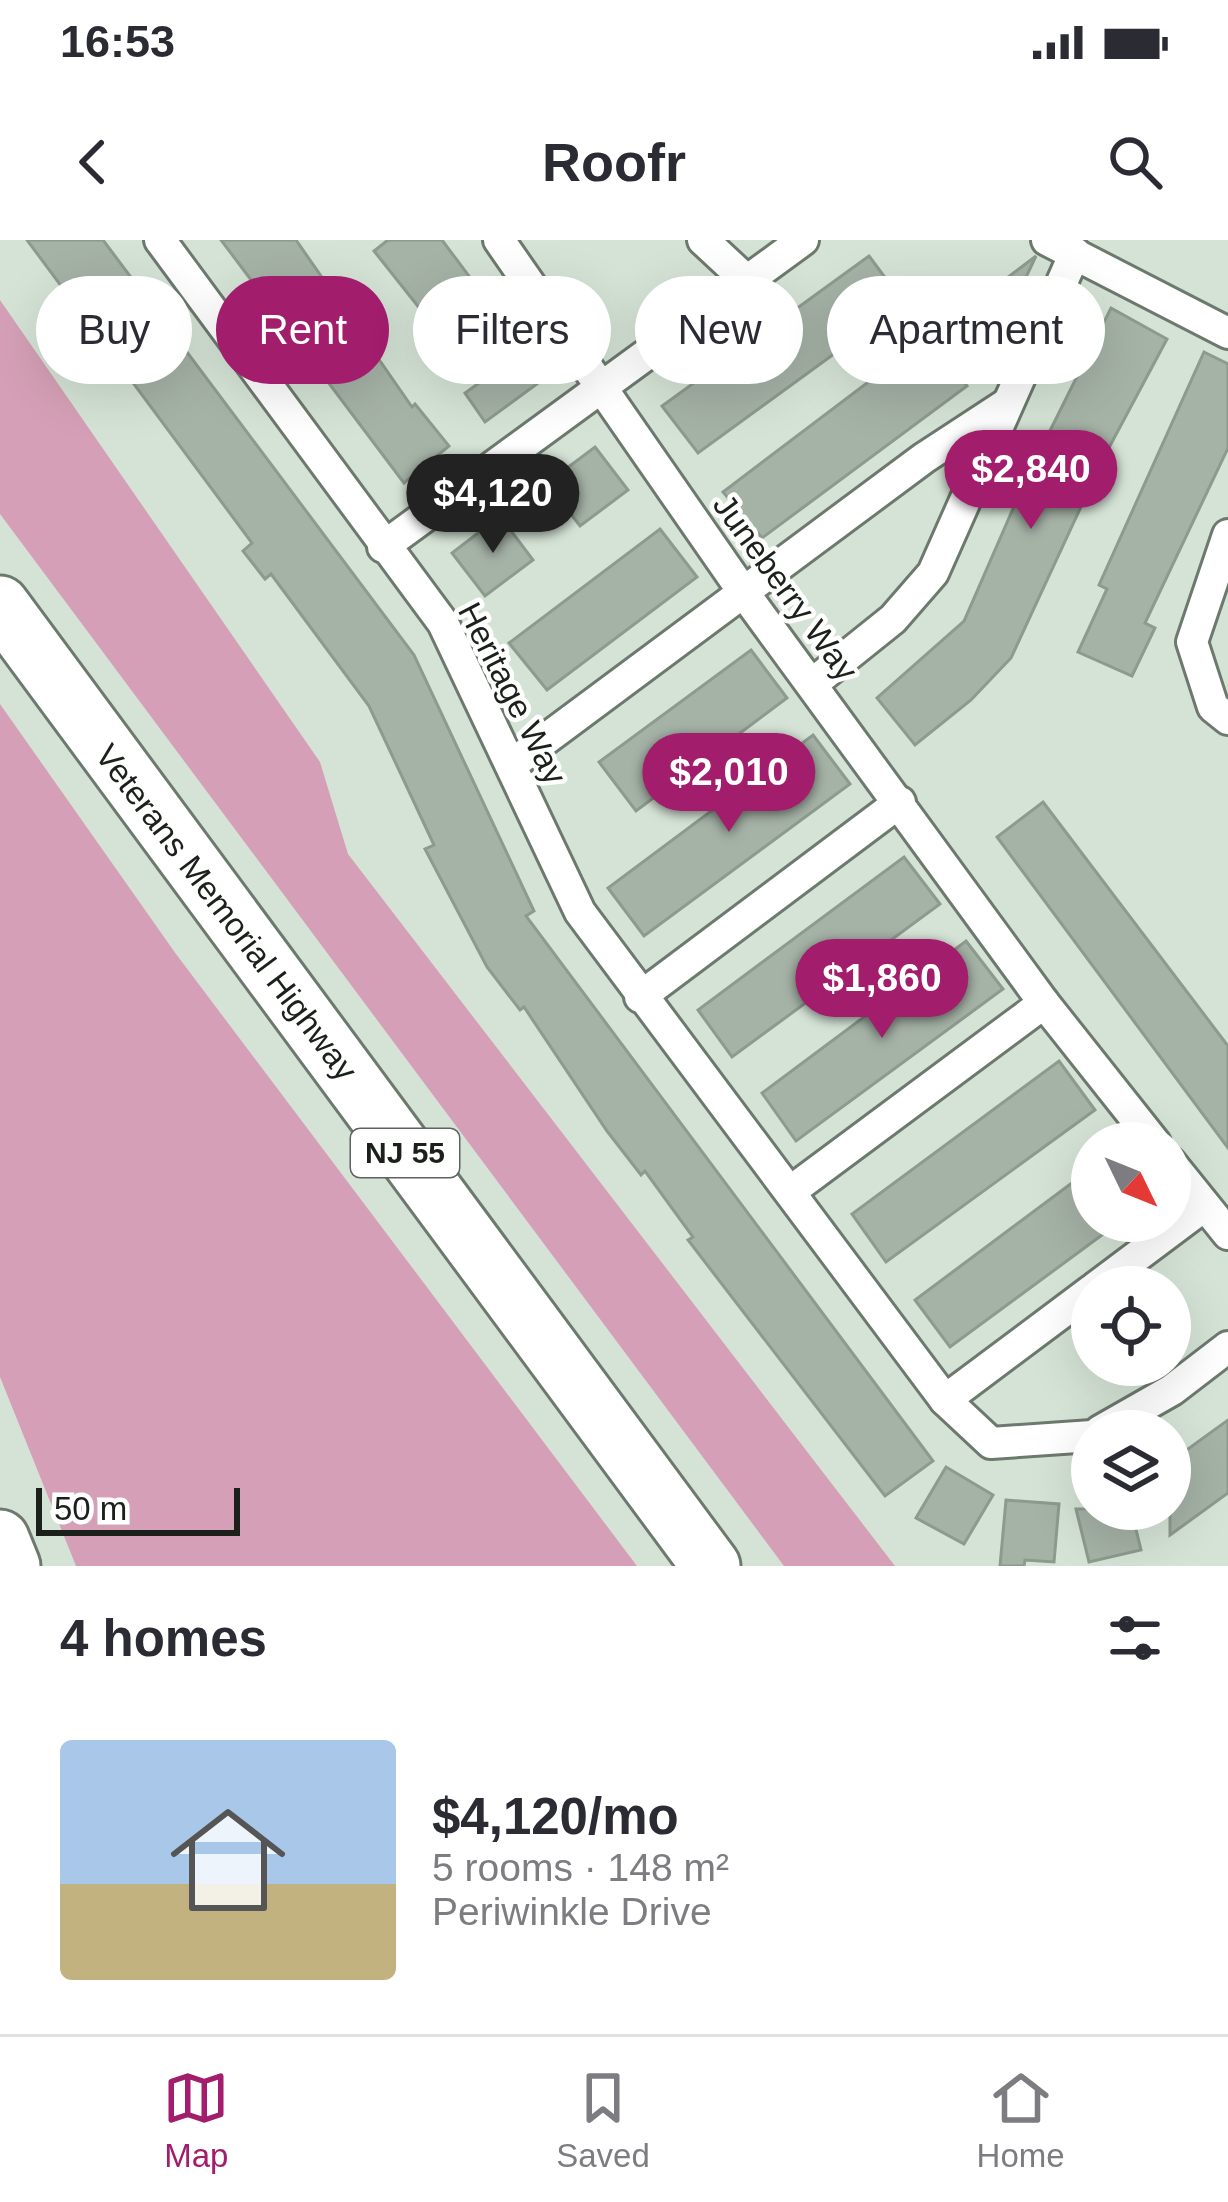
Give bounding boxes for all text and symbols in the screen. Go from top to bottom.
text: 16:53 [60,16,175,67]
icon: back [60,129,126,195]
icon: search [1102,129,1168,195]
text: Roofr [542,132,686,192]
chip: Buy [36,276,192,384]
chip: Rent [216,276,389,384]
chip: Filters [413,276,611,384]
chip: New [635,276,803,384]
chip: Apartment [827,276,1105,384]
pin: $2,840 [933,430,1129,532]
text: $2,840 [971,447,1091,490]
pin: $4,120 [395,454,591,556]
text: $4,120 [433,471,553,514]
street label: Juneberry Way [706,487,866,688]
street label: Heritage Way [451,596,574,791]
pin: $2,010 [631,733,827,835]
street label: Veterans Memorial Highway [88,737,365,1088]
text: $2,010 [669,750,789,793]
pin: $1,860 [784,939,980,1041]
text: $1,860 [822,956,942,999]
north arrow [1071,1122,1191,1242]
map controls [1071,1122,1191,1530]
road number: NJ 55 [351,1129,459,1177]
button: locate [1071,1266,1191,1386]
button: layers [1071,1410,1191,1530]
scale bar [36,1482,240,1535]
text: 50 m [54,1490,127,1527]
icon: filters [1102,1605,1168,1671]
text: 4 homes [60,1610,267,1667]
icon: home [156,1788,300,1932]
text: $4,120/mo [432,1788,679,1845]
text: 5 rooms · 148 m² [432,1846,729,1889]
text: Periwinkle Drive [432,1890,712,1933]
tab: Map [163,2065,229,2175]
tab: Saved [556,2065,650,2175]
tab: Home [977,2065,1065,2175]

